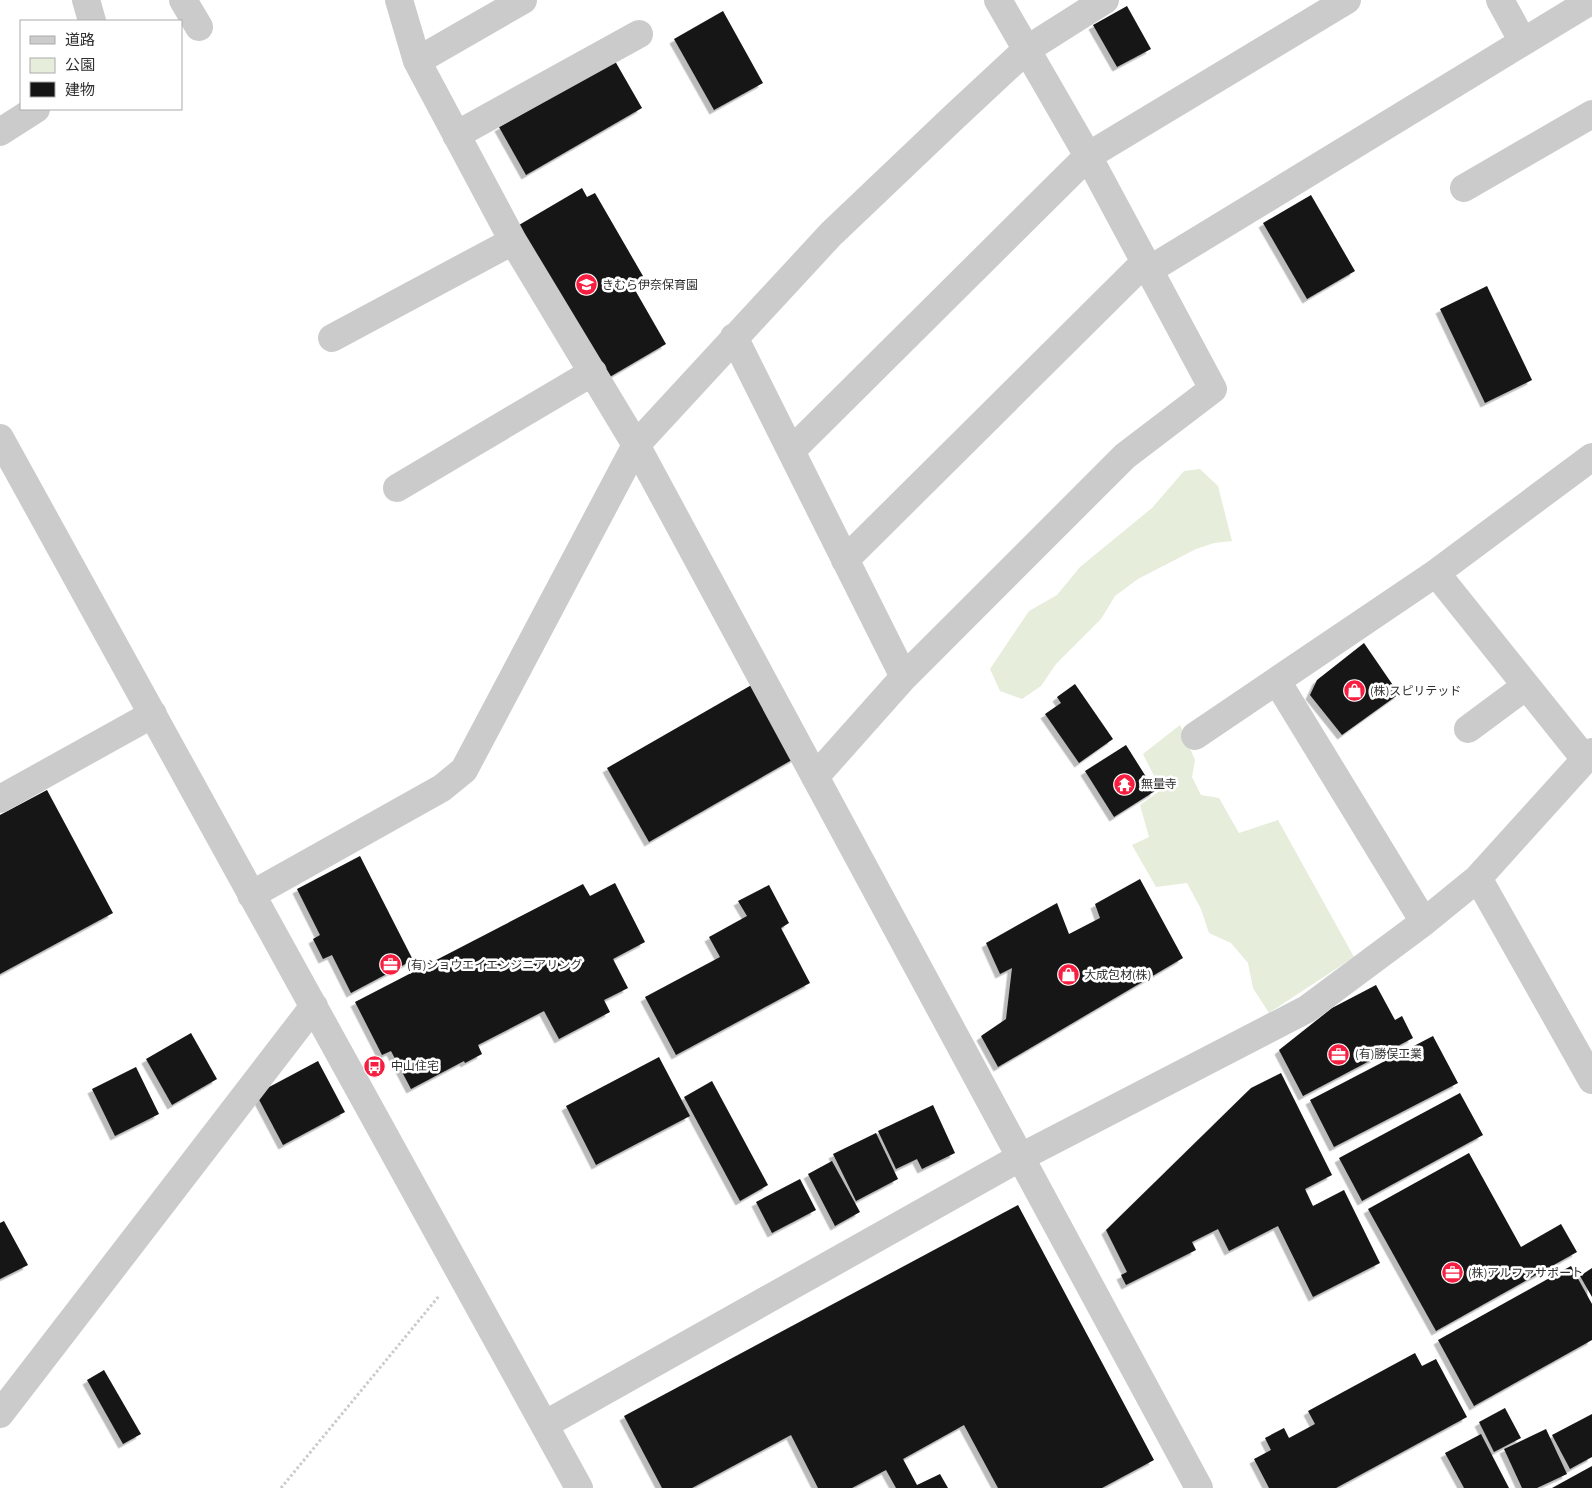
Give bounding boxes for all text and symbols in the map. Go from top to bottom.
legend [20,20,182,110]
text: 道路 [65,30,95,51]
text: 公園 [65,55,95,76]
text: 建物 [65,80,95,101]
school or university icon: きむら伊奈保育園 [574,273,598,297]
place label: きむら伊奈保育園 [602,277,698,294]
shop icon: (株)スピリテッド [1342,679,1366,703]
place label: (株)スピリテッド [1370,683,1461,700]
temple icon: 無量寺 [1113,772,1137,796]
place label: 無量寺 [1141,776,1177,793]
office icon: (有)ショウエイエンジニアリング [379,953,403,977]
place label: (有)ショウエイエンジニアリング [407,957,582,974]
shop icon: 大成包材(株) [1056,963,1080,987]
place label: 大成包材(株) [1084,967,1151,984]
office icon: (有)勝俣工業 [1327,1042,1351,1066]
place label: (有)勝俣工業 [1355,1046,1422,1063]
bus stop icon: 中山住宅 [363,1054,387,1078]
place label: 中山住宅 [391,1058,439,1075]
office icon: (株)アルファサポート [1440,1261,1464,1285]
place label: (株)アルファサポート [1468,1265,1583,1282]

